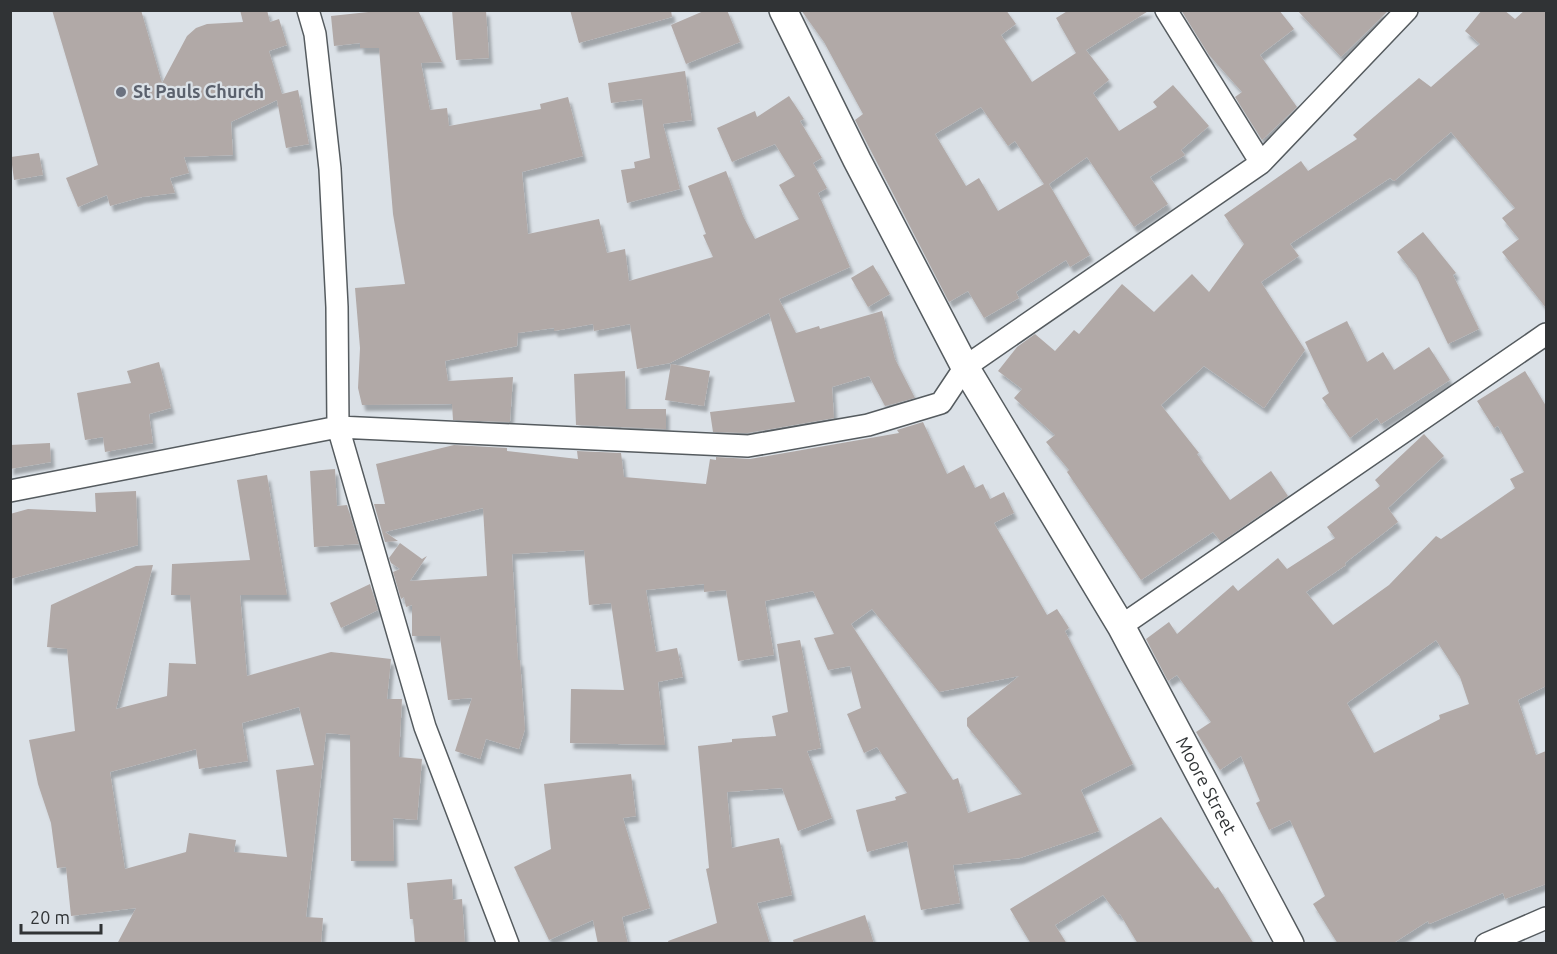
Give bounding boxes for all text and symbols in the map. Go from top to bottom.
place label: St Pauls Church [133,81,264,101]
marker: St Pauls Church [114,85,128,99]
street label: Moore Street [1173,733,1241,838]
scale bar [21,897,100,935]
text: 20 m [30,907,70,927]

